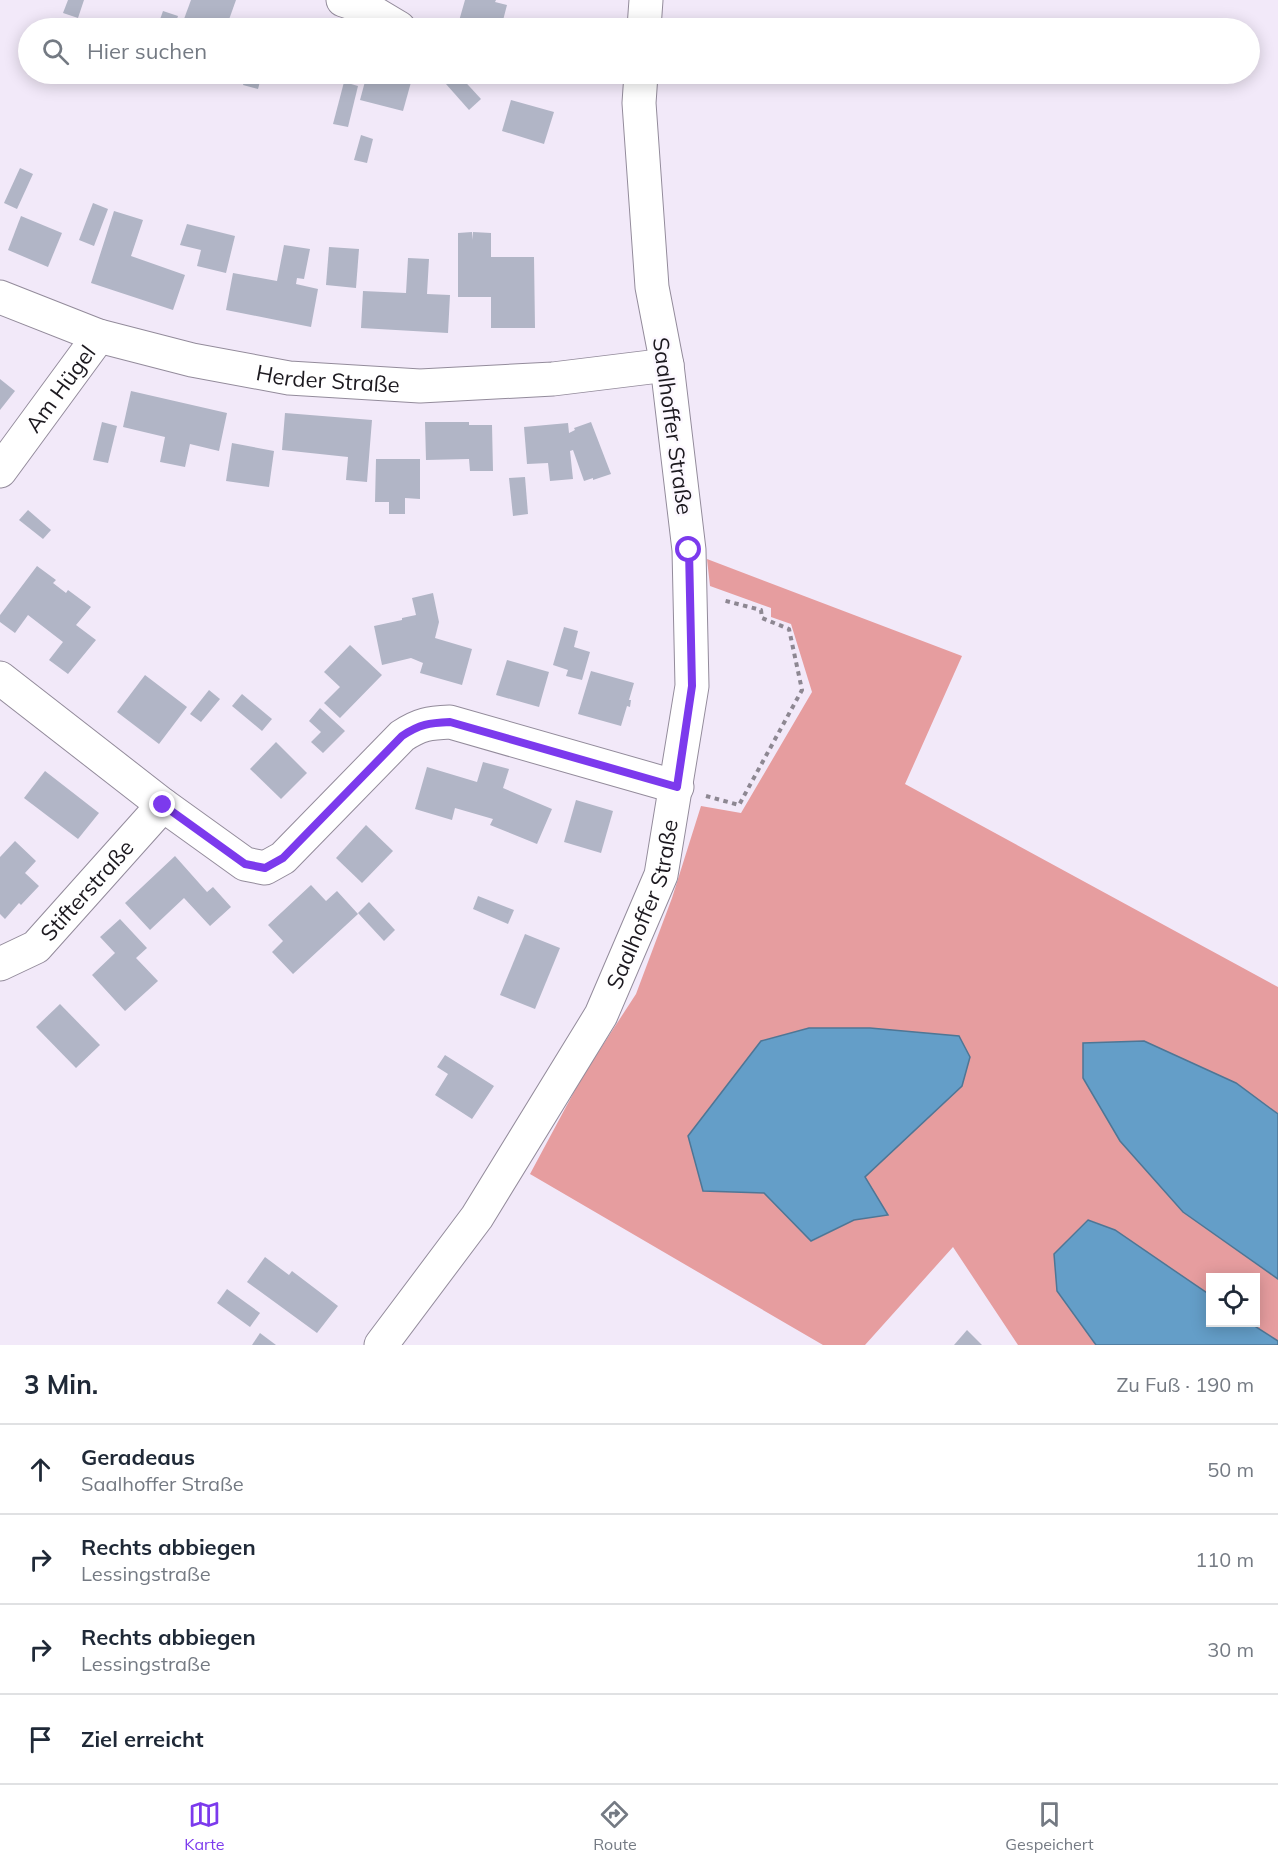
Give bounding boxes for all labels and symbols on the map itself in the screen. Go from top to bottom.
street label: Saalhoffer Straße [647,335,699,517]
street label: Am Hügel [19,340,102,438]
street label: Herder Straße [254,358,401,399]
route start [675,536,701,562]
route end [149,791,175,817]
street label: Saalhoffer Straße [600,817,684,993]
street label: Stifterstraße [34,834,139,947]

